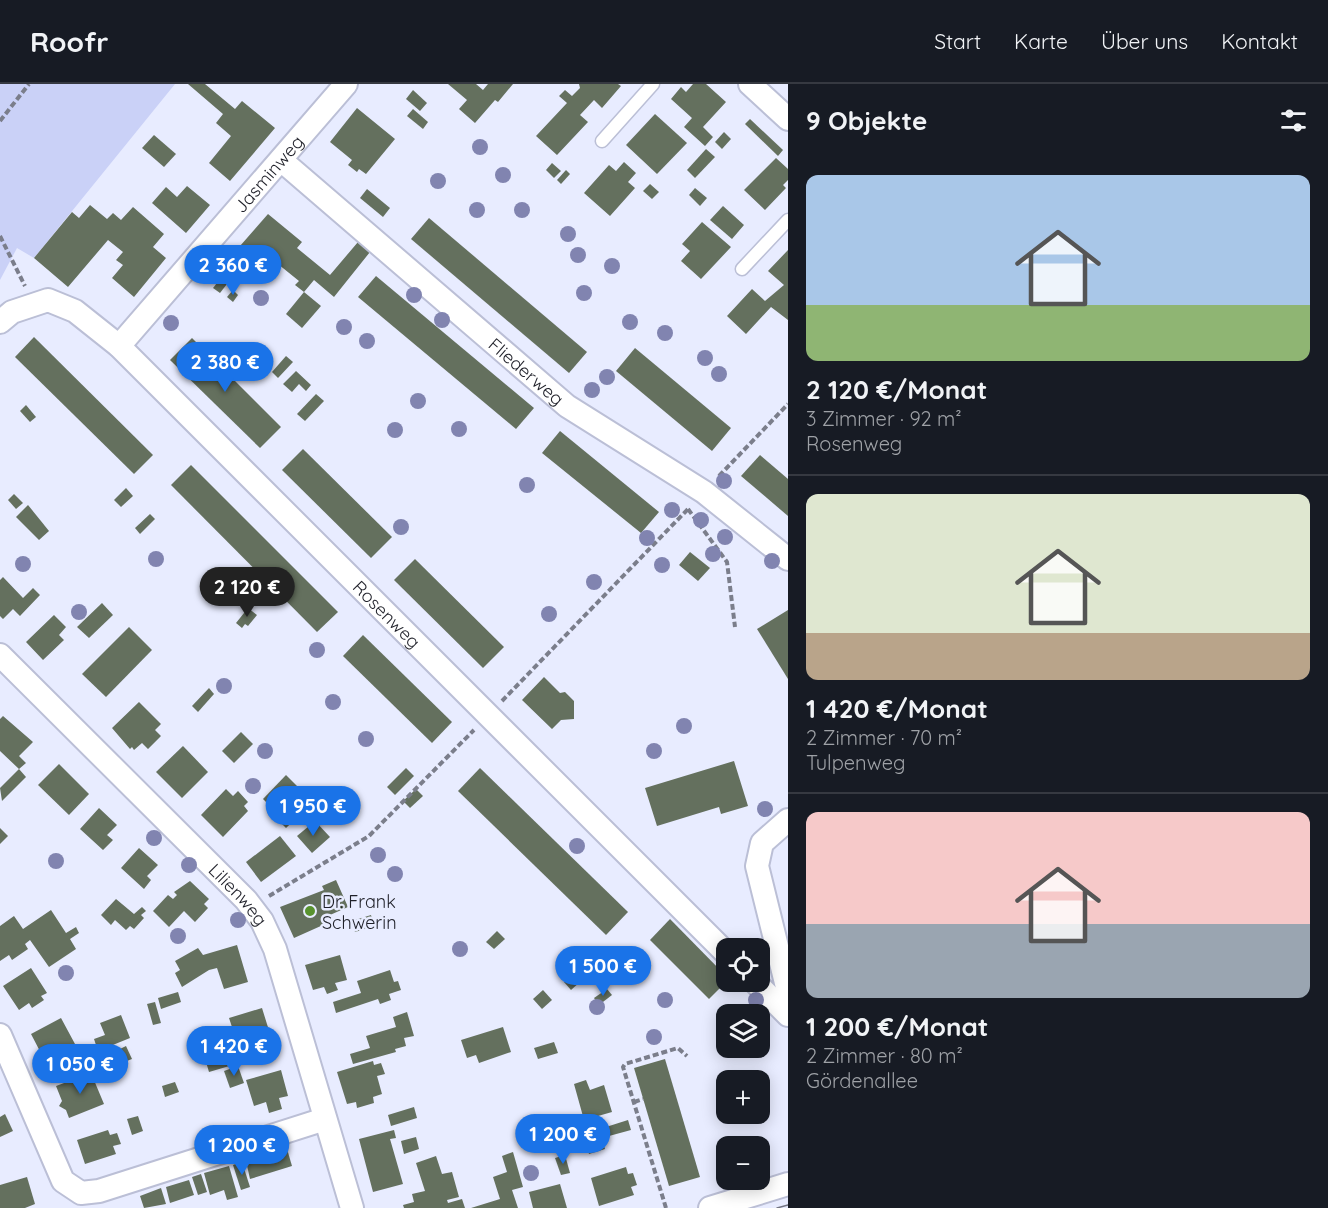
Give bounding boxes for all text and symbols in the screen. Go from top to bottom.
text: Roofr [30,24,108,59]
text: Start [934,28,981,54]
text: Karte [1014,28,1068,54]
text: Über uns [1101,28,1188,54]
text: Kontakt [1221,28,1298,54]
text: 9 Objekte [806,104,927,137]
icon: filters [1277,104,1310,137]
street label: Jasminweg [228,130,308,217]
icon: home [1004,214,1112,322]
pin: 2 360 € [178,245,288,296]
text: 2 360 € [198,252,268,277]
street label: Fliederweg [484,333,569,410]
pin: 2 380 € [170,342,280,393]
text: 2 380 € [190,349,260,374]
text: 2 120 €/Monat [806,373,987,406]
text: 3 Zimmer · 92 m² [806,406,962,431]
text: Rosenweg [806,431,902,456]
icon: home [1004,533,1112,641]
pin: 2 120 € [192,567,302,618]
text: 2 120 € [214,574,280,599]
street label: Rosenweg [348,575,426,653]
text: 1 420 €/Monat [806,692,988,725]
text: 2 Zimmer · 70 m² [806,725,962,750]
text: Tulpenweg [806,750,905,775]
pin: 1 950 € [258,786,368,837]
text: 1 950 € [280,793,346,818]
icon: home [1004,851,1112,959]
street label: Lilienweg [204,858,273,930]
place label: Dr. Frank Schwerin [322,890,397,934]
marker: Dr. Frank Schwerin [303,904,317,918]
map controls [716,938,770,1190]
button: locate [716,938,770,992]
pin: 1 500 € [548,946,658,997]
text: 1 500 € [569,953,637,978]
button: layers [716,1004,770,1058]
text: 1 200 €/Monat [806,1010,988,1043]
pin: 1 420 € [179,1026,289,1077]
text: 1 420 € [201,1033,267,1058]
text: 2 Zimmer · 80 m² [806,1043,963,1068]
pin: 1 050 € [25,1044,135,1095]
text: 1 050 € [46,1051,114,1076]
text: Gördenallee [806,1068,918,1093]
button: + [716,1070,770,1124]
pin: 1 200 € [508,1114,618,1165]
text: 1 200 € [529,1121,597,1146]
pin: 1 200 € [187,1125,297,1176]
text: 1 200 € [208,1132,276,1157]
button: − [716,1136,770,1190]

